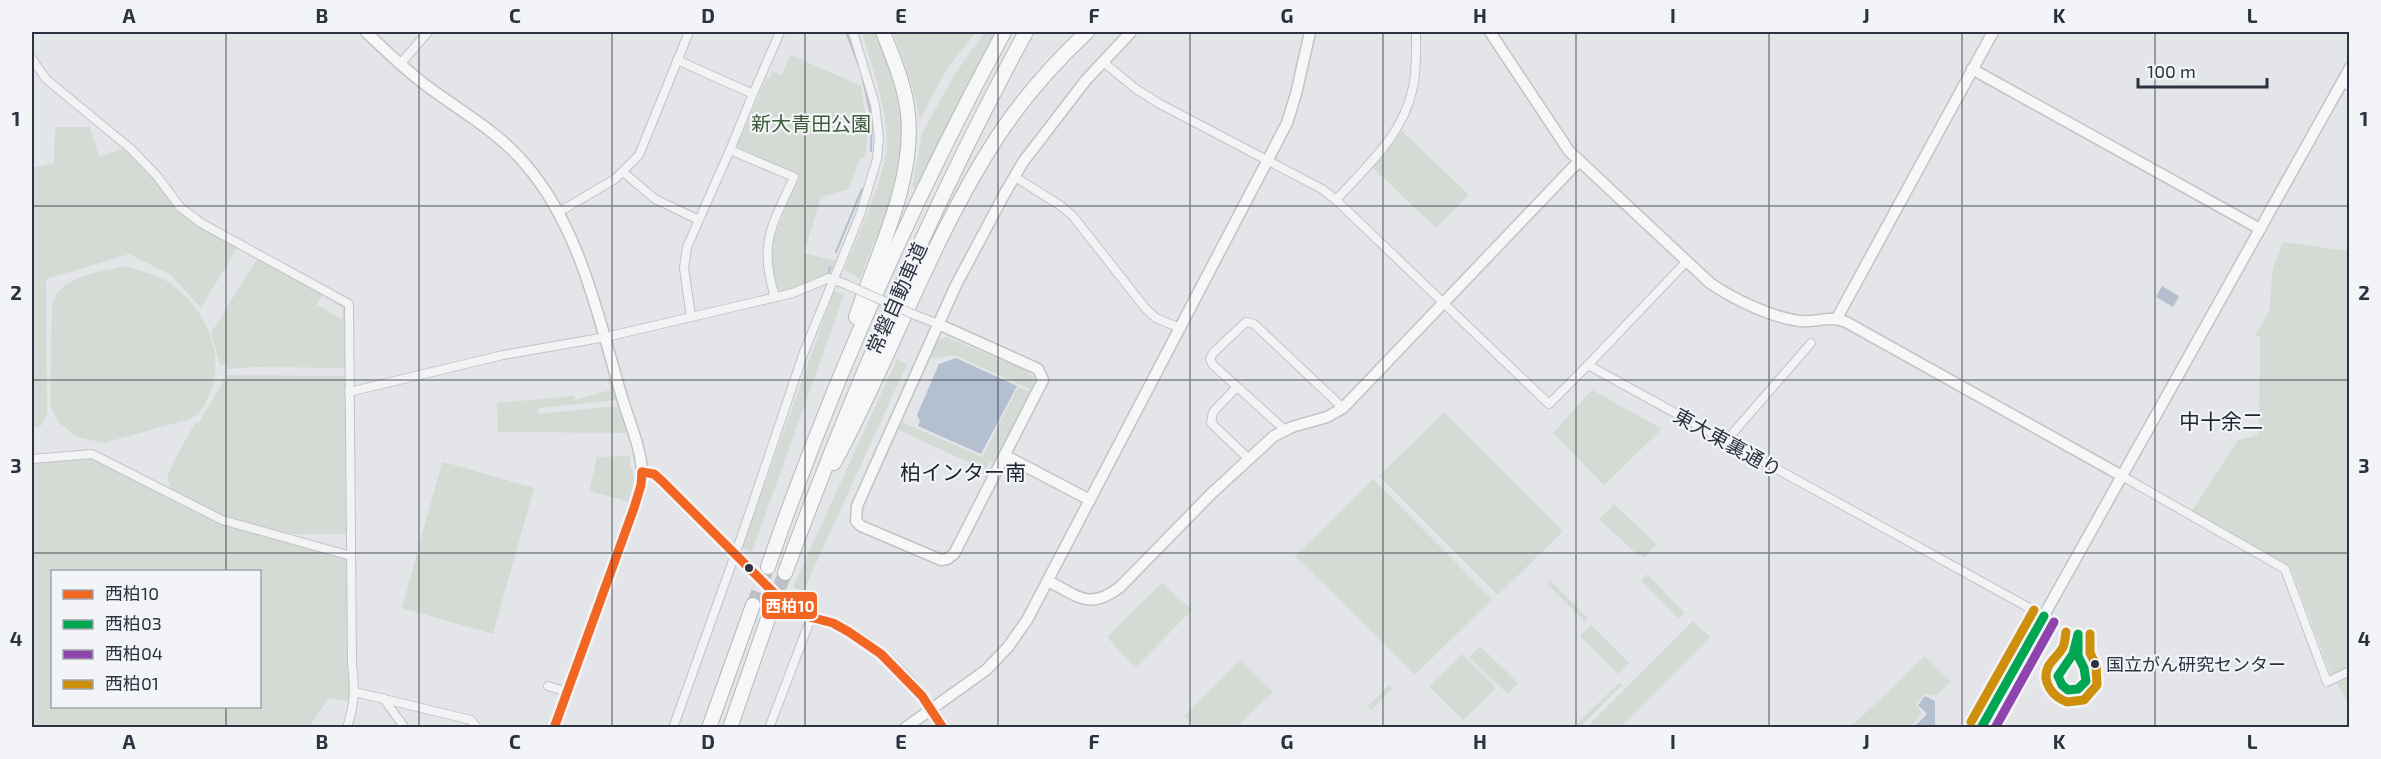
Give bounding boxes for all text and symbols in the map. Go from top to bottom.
text: A [122,3,136,27]
text: B [316,3,328,27]
text: C [509,3,521,27]
text: D [701,3,715,27]
text: E [895,3,907,27]
text: F [1088,3,1100,27]
text: G [1281,3,1293,27]
text: H [1473,3,1487,27]
text: I [1670,3,1676,27]
text: J [1862,3,1870,27]
text: K [2053,3,2066,27]
text: L [2247,3,2258,27]
scale bar [2138,51,2267,89]
text: 100 m [2147,60,2196,82]
text: 1 [12,106,20,130]
text: 1 [2360,106,2368,130]
park label: 新大青田公園 [751,111,871,135]
street label: 常磐自動車道 [861,238,931,358]
text: 2 [10,280,22,304]
text: 2 [2358,280,2370,304]
street label: 東大東裏通り [1670,402,1786,482]
district label: 中十余二 [2179,408,2263,433]
text: 3 [10,453,22,477]
text: 3 [2358,453,2370,477]
district label: 柏インター南 [900,459,1026,484]
unlabelled marker [743,562,755,574]
legend [51,570,261,708]
text: 西柏10 [105,582,159,604]
line badge: 西柏10 [761,591,818,620]
text: 西柏10 [765,596,815,615]
text: 西柏03 [105,612,162,634]
text: 4 [10,626,23,650]
text: 4 [2358,626,2371,650]
text: 西柏04 [105,642,163,664]
place label: 国立がん研究センター [2106,653,2286,675]
marker: 国立がん研究センター [2089,658,2101,670]
text: 西柏01 [105,672,159,694]
text: A [122,729,136,753]
text: B [316,729,328,753]
text: C [509,729,521,753]
text: D [701,729,715,753]
text: E [895,729,907,753]
text: F [1088,729,1100,753]
text: G [1281,729,1293,753]
text: H [1473,729,1487,753]
text: I [1670,729,1676,753]
text: J [1862,729,1870,753]
text: K [2053,729,2066,753]
text: L [2247,729,2258,753]

